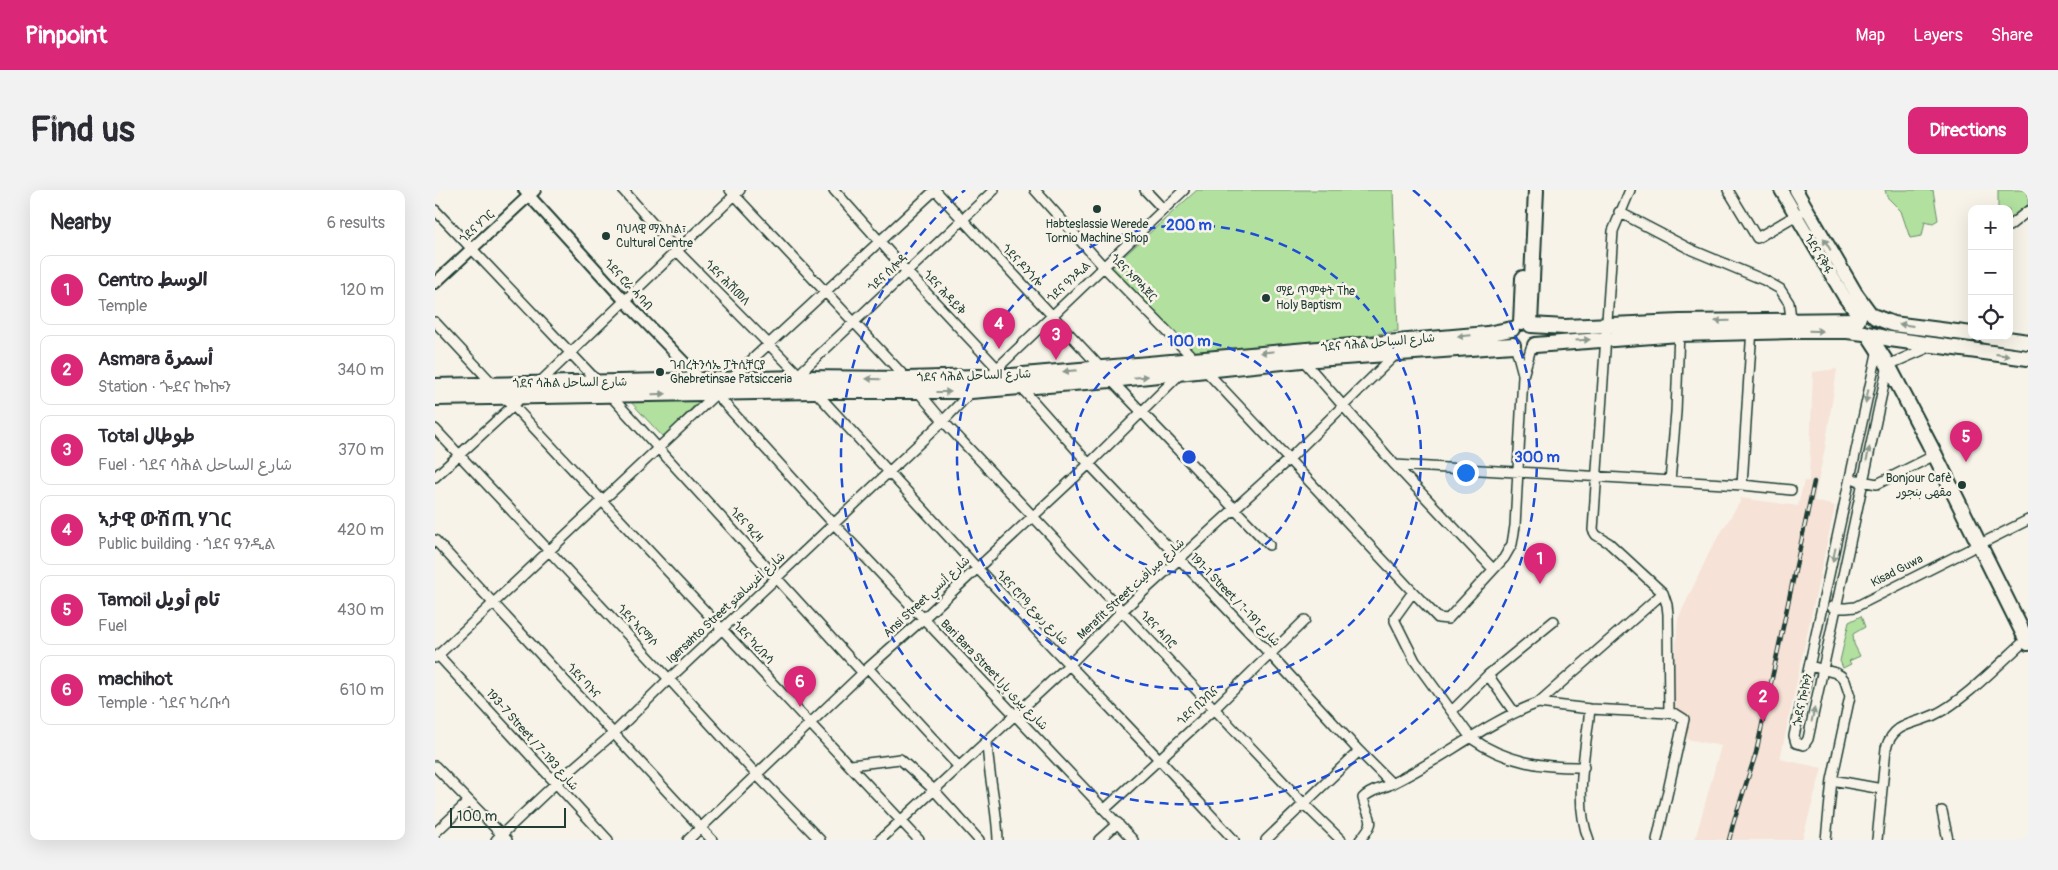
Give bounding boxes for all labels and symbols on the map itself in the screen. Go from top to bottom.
marker: Habteslassie Werede Tornio Machine Shop [1091,203,1103,215]
street label: ጎደና ሃገር [457,207,497,247]
text: 200 m [1166,216,1212,235]
place label: Habteslassie Werede Tornio Machine Shop [1045,217,1149,246]
place label: ባህላዊ ማእከል፣ Cultural Centre [616,222,693,251]
marker: ባህላዊ ማእከል፣ Cultural Centre [600,230,612,242]
street label: ጎደና ናቅፋ [1800,231,1836,277]
one-way arrow [1823,238,1832,251]
street label: ጎደና ዶንጎሎ [998,241,1046,291]
street label: ጎደና ሰሎዳ [865,251,911,295]
street label: ጎደና ኦምሓጀር [1107,251,1159,305]
street label: ጎደና ሮራ ሓባብ [600,256,656,314]
street label: ጎደና ሕሽመለ [701,257,753,309]
street label: ጎደና ዓንዲል [1044,258,1094,306]
street label: ጎደና ሕዳይቅ [919,267,969,319]
place label: ማይ ጥምቀት The Holy Baptism [1276,284,1355,313]
marker: ማይ ጥምቀት The Holy Baptism [1260,292,1272,304]
pin: 4 [983,308,1015,349]
one-way arrow [1713,318,1729,326]
pin: 3 [1040,319,1072,360]
one-way arrow [1898,321,1914,329]
one-way arrow [1808,327,1824,335]
street label: ጎደና ሳሕል شارع الساحل [1320,331,1436,356]
text: 100 m [1168,332,1210,351]
one-way arrow [1455,332,1471,340]
one-way arrow [1576,336,1592,344]
one-way arrow [1258,348,1274,356]
one-way arrow [1995,351,2011,359]
place label: ገብረትንሳኤ ፓትሲቸርያ Ghebretinsae Patsicceria [670,358,792,387]
marker: ገብረትንሳኤ ፓትሲቸርያ Ghebretinsae Patsicceria [654,366,666,378]
street label: ጎደና ሳሕል شارع الساحل [917,367,1031,386]
one-way arrow [1062,367,1078,375]
one-way arrow [1133,373,1149,381]
street label: ጎደና ሳሕል شارع الساحل [513,375,627,392]
one-way arrow [865,375,881,383]
one-way arrow [936,388,952,396]
one-way arrow [1863,389,1871,405]
one-way arrow [651,390,667,398]
pin: 5 [1950,421,1982,462]
one-way arrow [1864,446,1872,461]
centre of rings [1180,448,1198,466]
text: 300 m [1514,448,1560,467]
your location [1453,460,1479,486]
place label: Bonjour Cafè مقهى بنجور [1886,471,1952,500]
marker: Bonjour Cafè مقهى بنجور [1956,479,1968,491]
street label: ጎደና ዓረዛ [726,504,766,546]
street label: Merafit Street شارع ميرافيت [1074,535,1188,643]
pin: 1 [1524,543,1556,584]
one-way arrow [1829,548,1837,564]
street label: Igersahto Street شارع اغرساهتو [663,549,789,668]
street label: 191-1 Street / شارع 191-1 [1186,550,1283,651]
street label: Kisad Guwa [1868,551,1926,591]
street label: Ansi Street شارع أنسي [881,553,975,643]
street label: ጎደና ሮቦዓ شارع ربوع [992,568,1071,649]
street label: ጎደና ኣርማሶ [613,601,661,651]
street label: ጎደና ሓበሮ [1136,608,1180,652]
street label: Bari Bara Street شارع بيرى بارا [936,617,1051,734]
street label: ጎደና ካሪቡሳ [729,618,777,668]
street label: ጎደና ባኑና [563,660,603,702]
pin: 6 [784,666,816,707]
street label: ጐደና ኰኰን [1790,672,1816,728]
pin: 2 [1747,681,1779,722]
street label: ጎደና ቢንቢና [1174,683,1222,729]
street label: 193-7 Street / شارع 193-7 [482,686,582,794]
one-way arrow [1809,708,1817,723]
scale bar [450,805,566,828]

